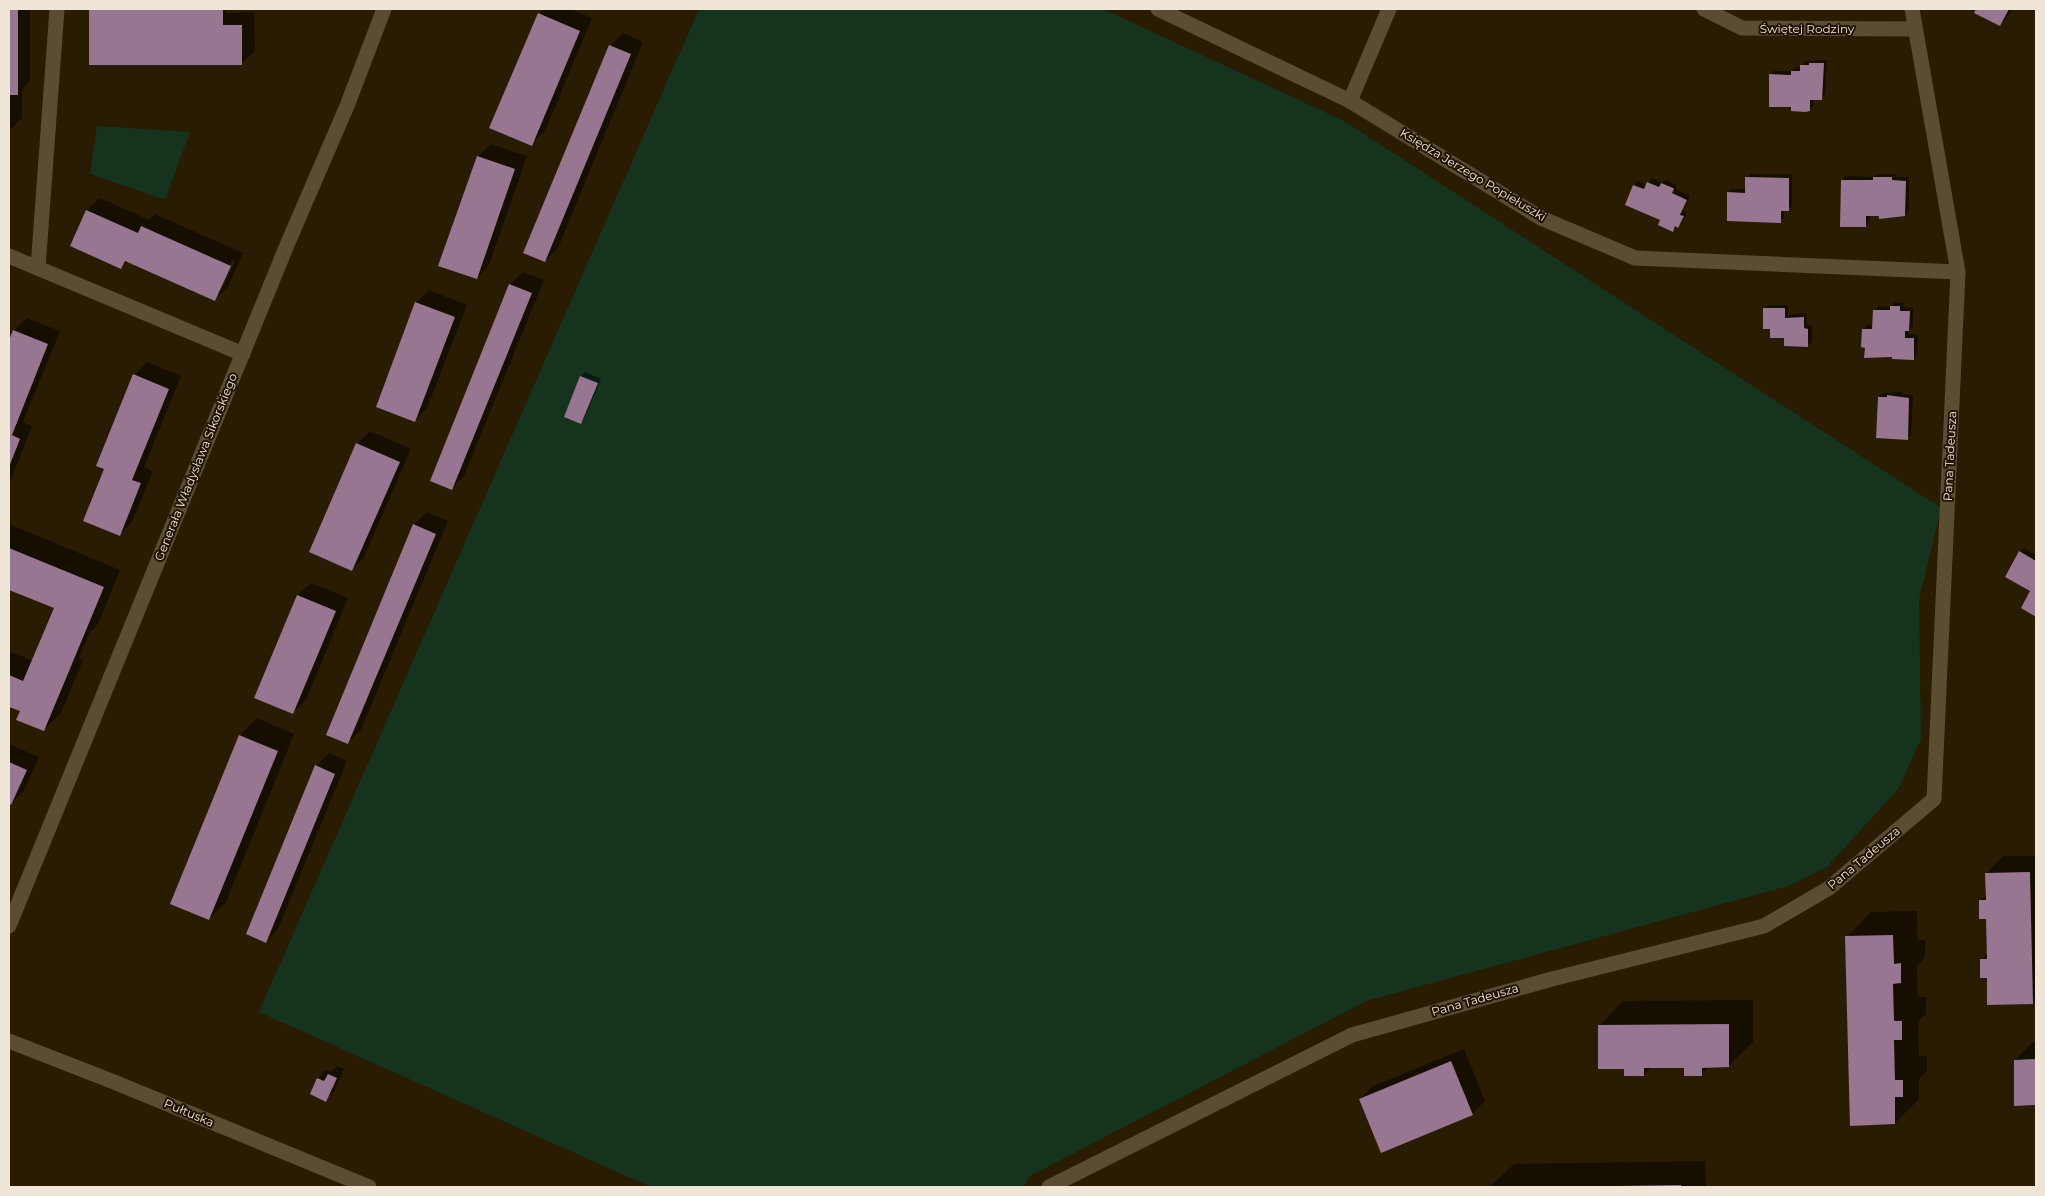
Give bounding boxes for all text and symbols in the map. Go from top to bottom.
street label: Świętej Rodziny [1760,21,1855,36]
street label: Księdza Jerzego Popiełuszki [1397,125,1549,224]
street label: Generała Władysława Sikorskiego [151,371,240,563]
street label: Pana Tadeusza [1940,411,1959,501]
street label: Pana Tadeusza [1824,823,1903,892]
street label: Pana Tadeusza [1430,980,1520,1019]
street label: Pułtuska [162,1095,217,1130]

